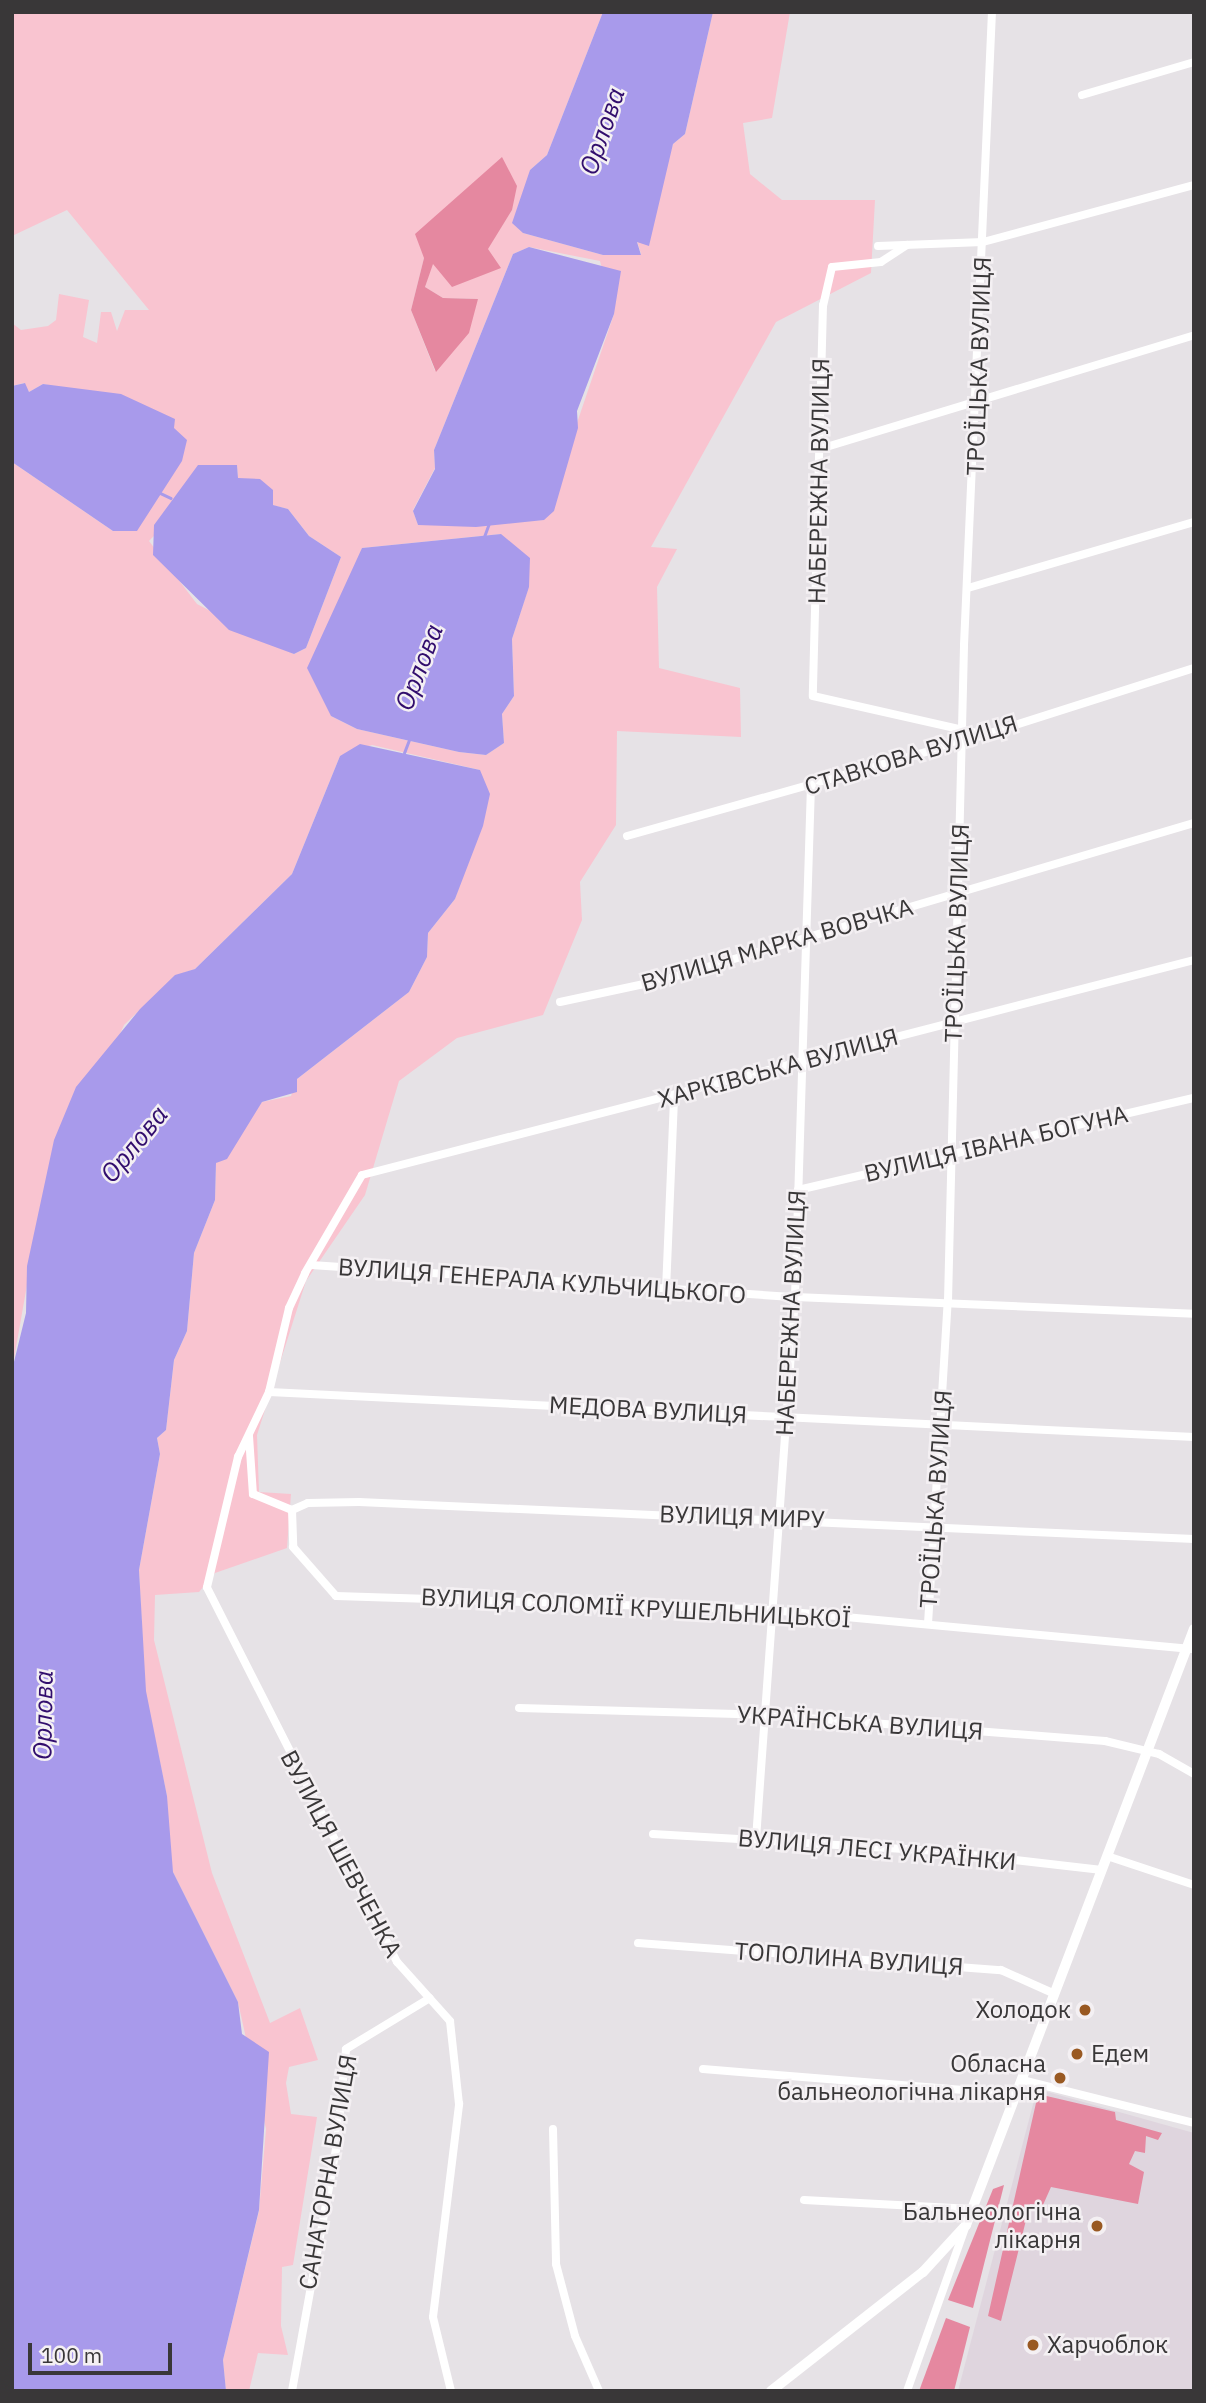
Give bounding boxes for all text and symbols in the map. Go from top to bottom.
water label: Орлова [573,83,631,179]
street label: ТРОЇЦЬКА ВУЛИЦЯ [961,256,997,476]
street label: НАБЕРЕЖНА ВУЛИЦЯ [802,358,836,604]
water label: Орлова [388,620,450,714]
street label: СТАВКОВА ВУЛИЦЯ [801,709,1021,801]
street label: ТРОЇЦЬКА ВУЛИЦЯ [939,823,975,1043]
street label: ВУЛИЦЯ МАРКА ВОВЧКА [638,892,916,998]
street label: ХАРКІВСЬКА ВУЛИЦЯ [655,1022,901,1114]
water label: Орлова [94,1099,174,1189]
street label: ВУЛИЦЯ ІВАНА БОГУНА [861,1100,1131,1188]
street label: НАБЕРЕЖНА ВУЛИЦЯ [770,1189,812,1437]
street label: ВУЛИЦЯ ГЕНЕРАЛА КУЛЬЧИЦЬКОГО [337,1252,747,1310]
street label: ТРОЇЦЬКА ВУЛИЦЯ [914,1389,958,1609]
street label: МЕДОВА ВУЛИЦЯ [548,1390,748,1430]
street label: ВУЛИЦЯ МИРУ [659,1500,825,1534]
street label: ВУЛИЦЯ СОЛОМІЇ КРУШЕЛЬНИЦЬКОЇ [420,1582,852,1634]
water label: Орлова [27,1670,59,1760]
street label: УКРАЇНСЬКА ВУЛИЦЯ [736,1700,984,1746]
street label: ВУЛИЦЯ ШЕВЧЕНКА [274,1745,408,1963]
street label: ВУЛИЦЯ ЛЕСІ УКРАЇНКИ [737,1823,1017,1877]
street label: ТОПОЛИНА ВУЛИЦЯ [734,1937,964,1981]
place label: Холодок [975,1996,1071,2024]
marker: Холодок [1077,2002,1093,2018]
place label: Едем [1091,2040,1149,2068]
marker: Едем [1069,2046,1085,2062]
place label: Обласна бальнеологічна лікарня [778,2050,1046,2106]
street label: САНАТОРНА ВУЛИЦЯ [293,2052,363,2292]
marker: Обласна бальнеологічна лікарня [1052,2070,1068,2086]
place label: Бальнеологічна лікарня [903,2198,1081,2254]
marker: Бальнеологічна лікарня [1087,2216,1107,2236]
scale bar [32,2330,175,2374]
place label: Харчоблок [1047,2331,1168,2359]
marker: Харчоблок [1025,2337,1041,2353]
text: 100 m [41,2341,102,2369]

